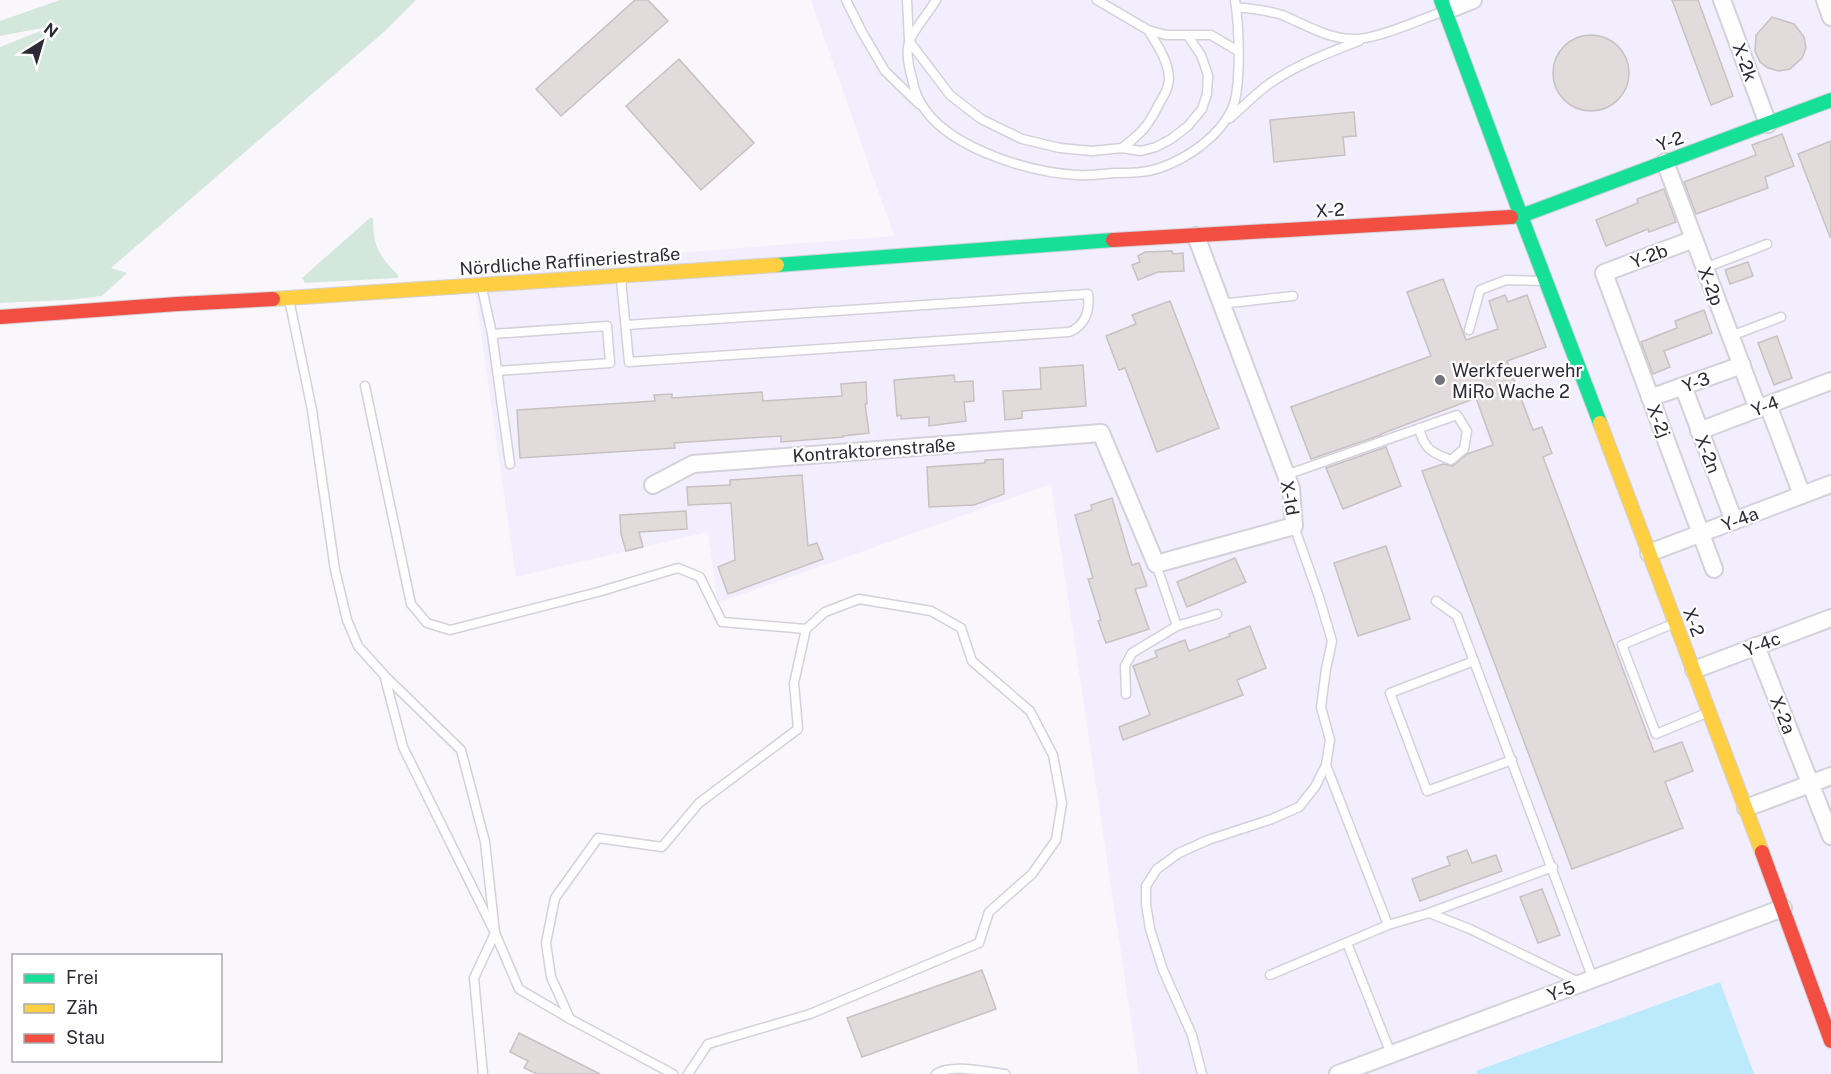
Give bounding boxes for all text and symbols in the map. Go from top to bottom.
north arrow [12,12,72,72]
text: N [40,19,61,42]
street label: X-2k [1728,40,1762,84]
street label: Y-2 [1654,127,1686,155]
street label: X-2 [1315,199,1345,221]
street label: Y-2b [1628,239,1670,273]
street label: Nördliche Raffineriestraße [459,243,681,279]
street label: X-2p [1694,264,1728,308]
place label: Werkfeuerwehr MiRo Wache 2 [1452,360,1582,402]
street label: Y-3 [1679,367,1713,397]
marker: Werkfeuerwehr MiRo Wache 2 [1433,373,1447,387]
street label: Y-4 [1748,391,1782,421]
street label: X-2j [1643,401,1675,441]
street label: X-2n [1691,432,1725,476]
street label: Kontraktorenstraße [792,434,956,466]
street label: X-1d [1277,479,1303,517]
street label: Y-4a [1719,502,1761,536]
street label: X-2 [1679,605,1709,639]
street label: Y-4c [1741,627,1783,661]
street label: X-2a [1766,693,1800,737]
legend [12,954,222,1062]
text: Frei [66,967,98,988]
street label: Y-5 [1544,976,1578,1006]
text: Zäh [66,997,98,1018]
text: Stau [66,1027,105,1048]

